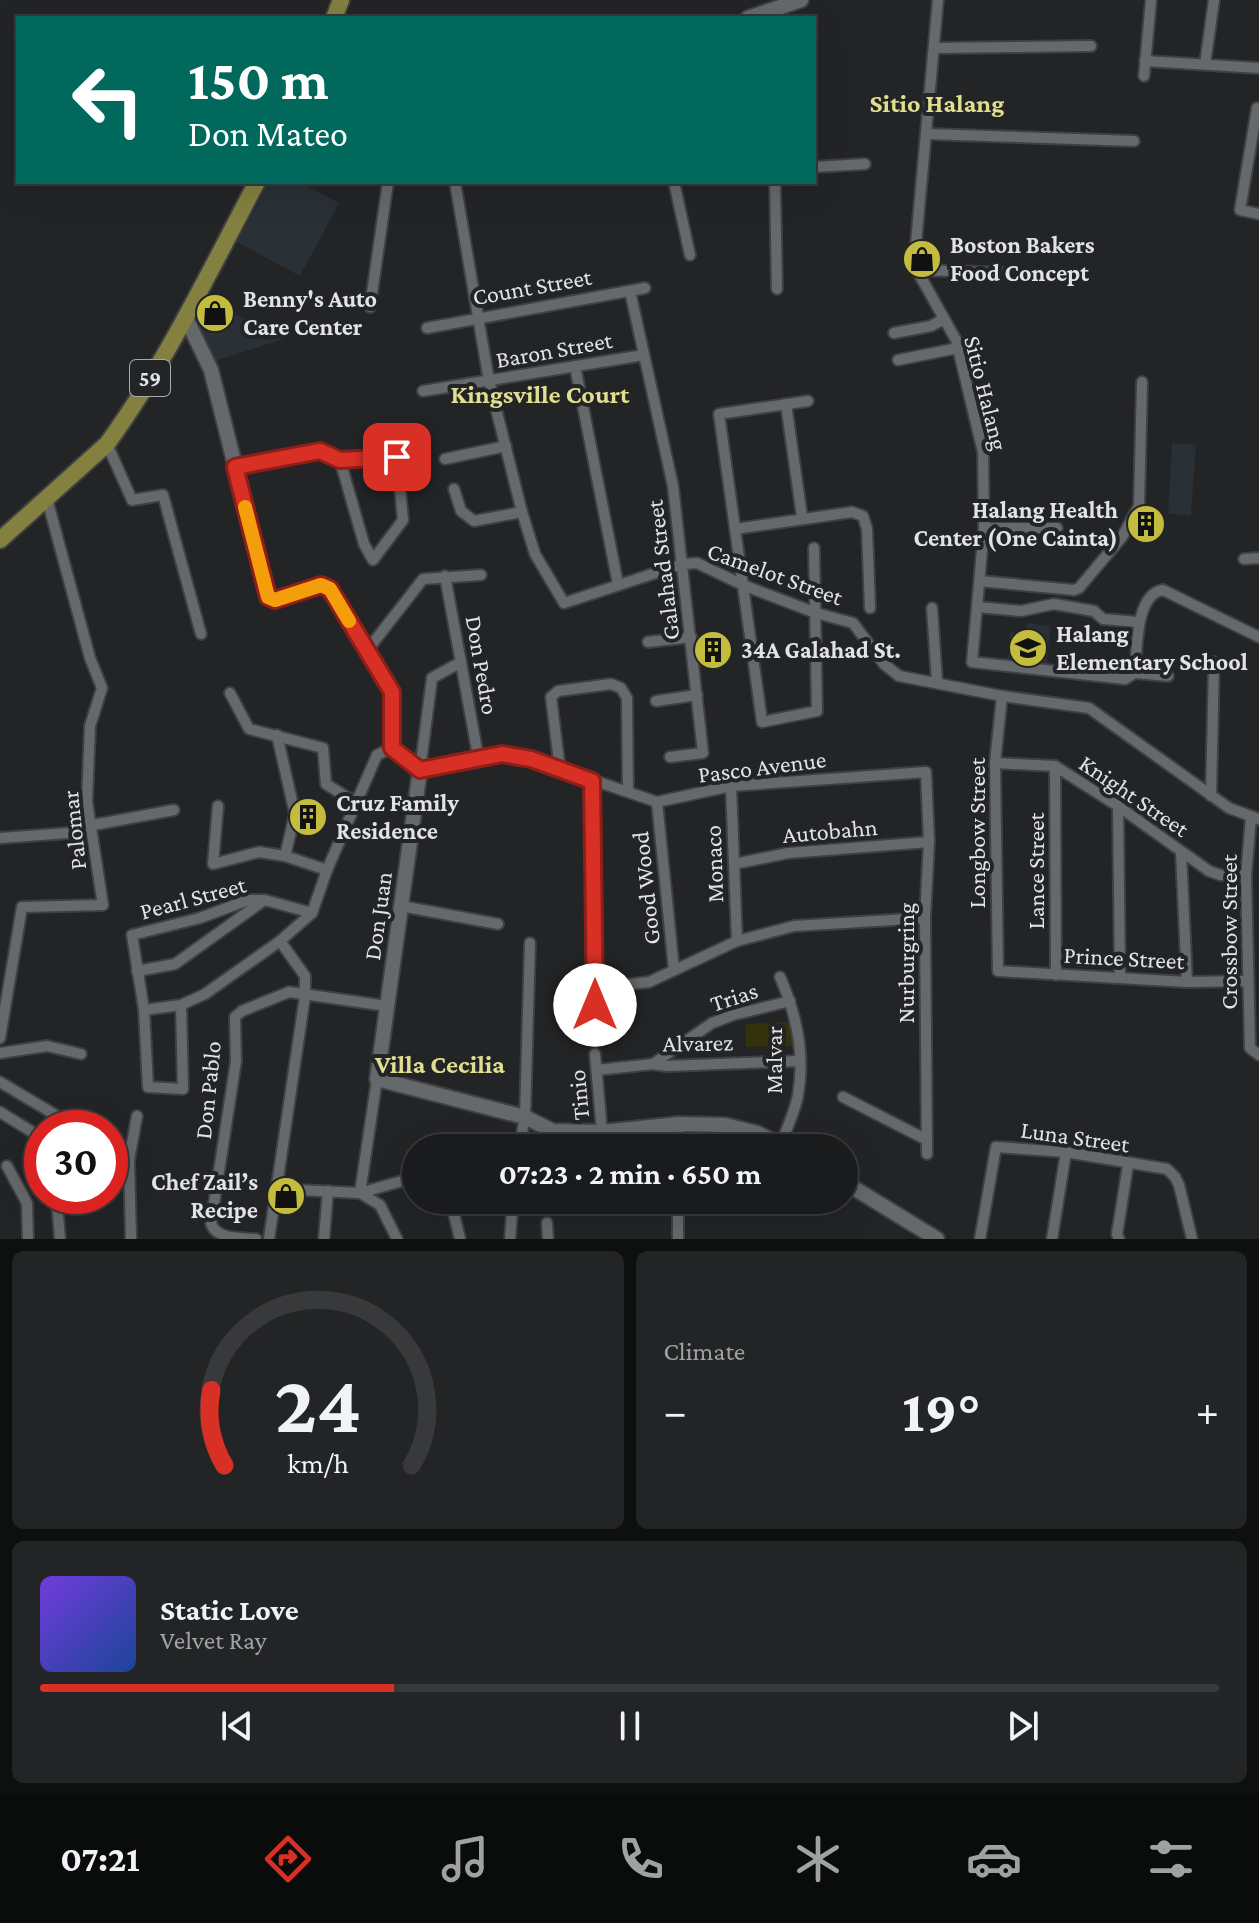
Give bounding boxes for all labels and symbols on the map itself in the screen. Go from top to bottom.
district label: Sitio Halang [870,89,1004,118]
place label: Boston Bakers Food Concept [950,231,1095,286]
shop icon: Boston Bakers Food Concept [901,238,943,280]
street label: Count Street [470,263,594,310]
place label: Benny's Auto Care Center [243,285,377,340]
shop icon: Benny's Auto Care Center [194,292,236,334]
street label: Baron Street [494,326,615,373]
street label: Sitio Halang [959,333,1014,453]
road number: 59 [130,360,170,396]
district label: Kingsville Court [451,380,630,409]
pin [363,423,431,491]
place label: Halang Health Center (One Cainta) [914,496,1118,552]
street label: Galahad Street [640,497,684,642]
building icon: Halang Health Center (One Cainta) [1125,503,1167,545]
street label: Camelot Street [704,537,847,611]
street label: Don Pedro [461,613,504,716]
place label: Halang Elementary School [1056,620,1248,675]
school or university icon: Halang Elementary School [1007,627,1049,669]
building icon: 34A Galahad St. [692,629,734,671]
place label: 34A Galahad St. [741,636,901,663]
street label: Pasco Avenue [696,745,828,788]
street label: Knight Street [1074,749,1195,843]
street label: Longbow Street [963,756,990,908]
street label: Palomar [56,788,91,871]
place label: Cruz Family Residence [336,789,459,844]
building icon: Cruz Family Residence [287,796,329,838]
street label: Lance Street [1022,811,1049,930]
street label: Autobahn [781,813,879,848]
street label: Monaco [699,825,728,903]
street label: Good Wood [626,830,665,946]
street label: Crossbow Street [1215,853,1242,1010]
street label: Pearl Street [137,870,250,925]
street label: Don Juan [358,870,397,962]
street label: Nurburgring [892,902,919,1023]
street label: Prince Street [1063,941,1186,974]
position arrow [553,963,637,1047]
street label: Trias [707,976,761,1017]
street label: Malvar [760,1026,787,1094]
street label: Alvarez [662,1028,734,1057]
street label: Don Pablo [189,1039,226,1140]
district label: Villa Cecilia [374,1050,505,1079]
street label: Tinio [563,1069,594,1121]
speed limit sign: 30 [24,1110,128,1214]
street label: Luna Street [1019,1116,1132,1158]
place label: Chef Zail’s Recipe [151,1168,258,1223]
shop icon: Chef Zail’s Recipe [265,1175,307,1217]

